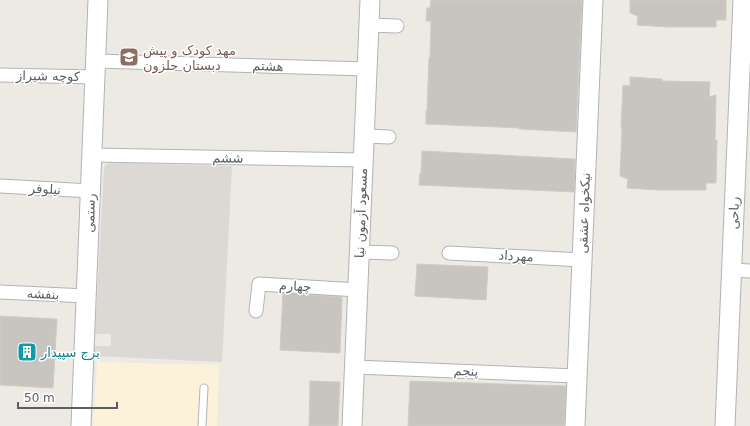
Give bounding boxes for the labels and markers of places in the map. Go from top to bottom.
place label: مهد کودک و پیش دبستان حلزون [143,43,236,74]
school or university icon: مهد کودک و پیش دبستان حلزون [118,46,140,68]
building icon: برج سپیدار [16,341,38,363]
place label: برج سپیدار [40,345,100,361]

